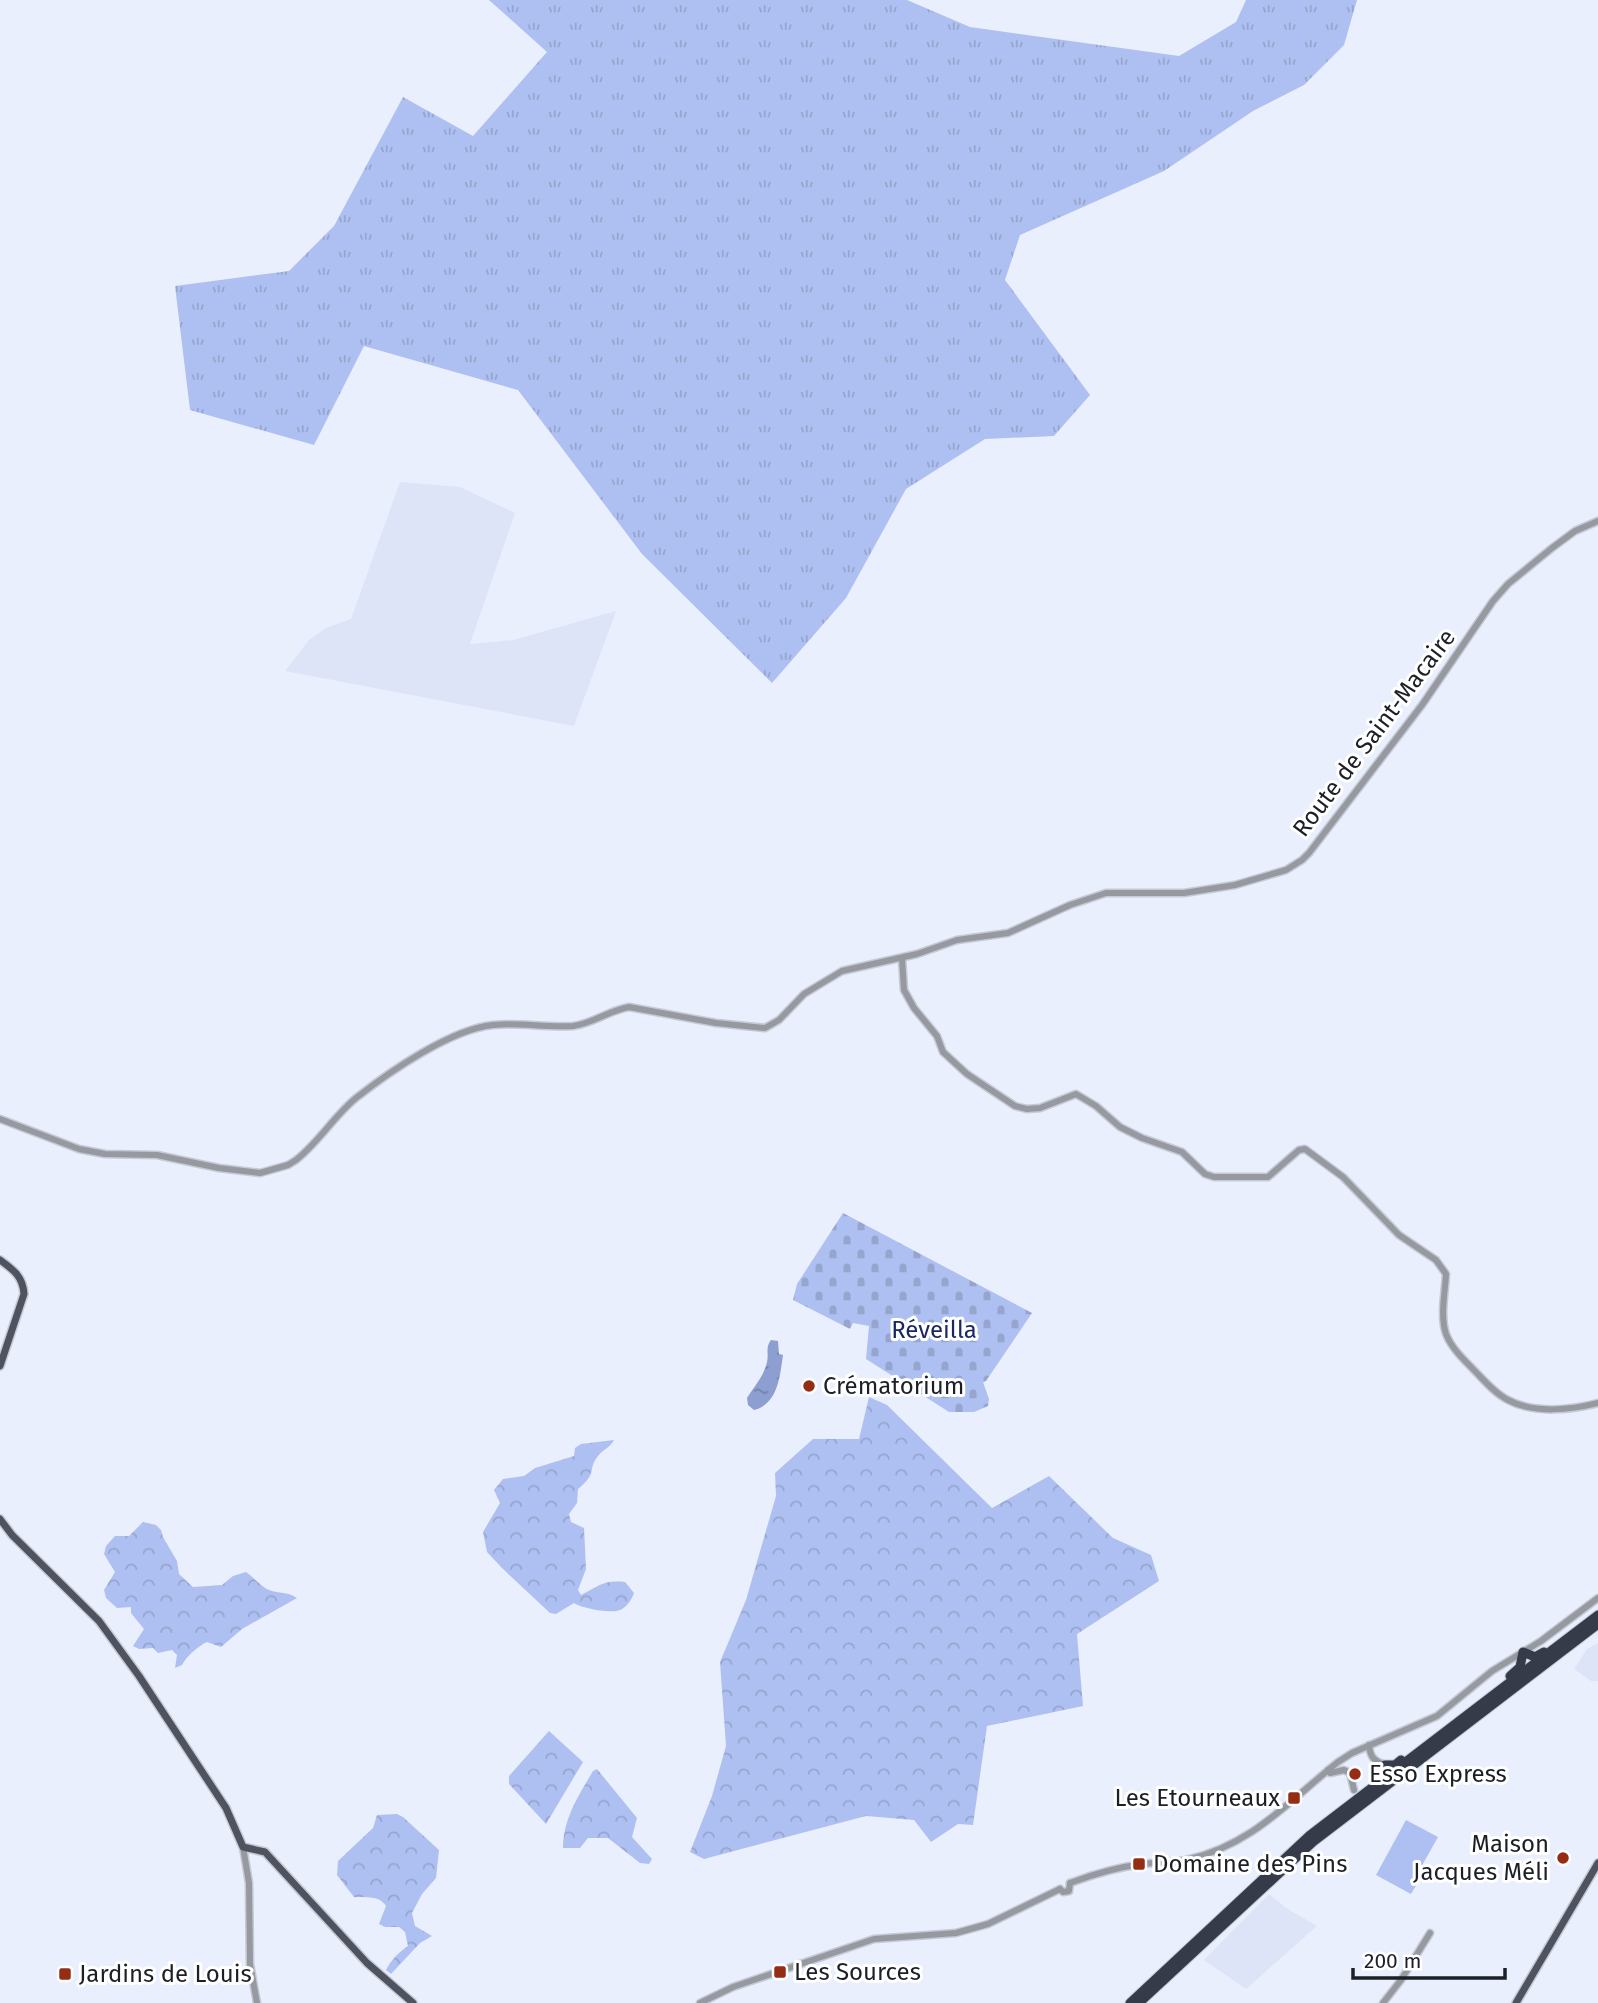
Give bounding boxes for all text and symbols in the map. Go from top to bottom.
street label: Route de Saint-Macaire [1287,624,1461,842]
park label: Réveilla [891,1316,977,1344]
place label: Crématorium [823,1372,964,1400]
marker: Crématorium [801,1378,817,1394]
place label: Esso Express [1369,1760,1507,1788]
marker: Esso Express [1347,1766,1363,1782]
place label: Les Etourneaux [1114,1784,1280,1812]
marker: Les Etourneaux [1286,1790,1302,1806]
place label: Maison Jacques Méli [1413,1830,1549,1886]
place label: Domaine des Pins [1153,1850,1347,1878]
marker: Maison Jacques Méli [1555,1850,1571,1866]
marker: Domaine des Pins [1131,1856,1147,1872]
scale bar [1353,1937,1505,1981]
text: 200 m [1364,1948,1421,1974]
place label: Les Sources [794,1958,921,1986]
place label: Jardins de Louis [79,1960,252,1988]
marker: Les Sources [772,1964,788,1980]
marker: Jardins de Louis [57,1966,73,1982]

